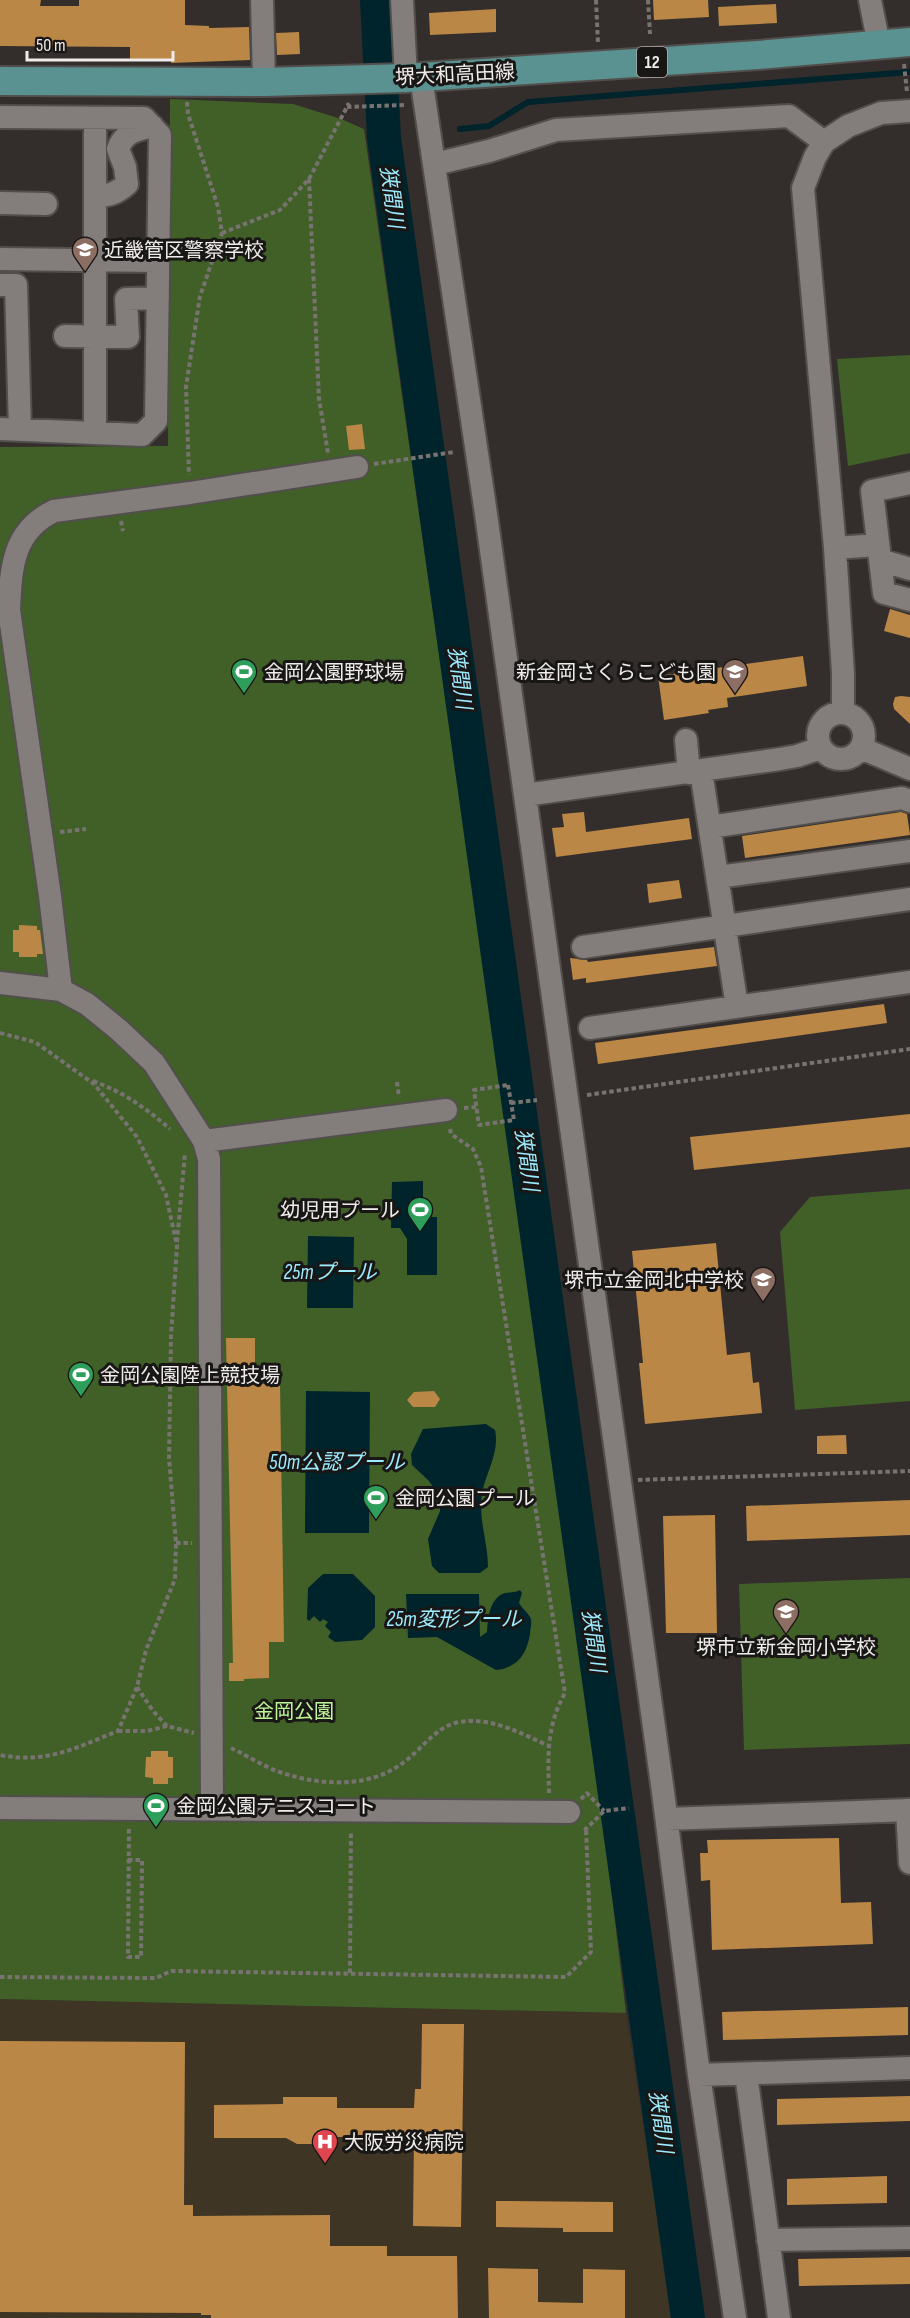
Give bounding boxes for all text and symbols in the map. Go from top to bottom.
scale bar [27,24,172,62]
text: 50 m [36,35,66,56]
road number: 12 [637,47,667,77]
street label: 堺大和高田線 [395,60,516,90]
water label: 狭間川 [375,164,409,232]
school or university icon: 近畿管区警察学校 [70,235,100,273]
place label: 近畿管区警察学校 [104,239,264,263]
water label: 狭間川 [443,645,477,713]
sports icon: 金岡公園野球場 [229,657,259,695]
school or university icon: 新金岡さくらこども園 [720,657,750,695]
place label: 金岡公園野球場 [264,661,404,685]
place label: 新金岡さくらこども園 [516,661,716,685]
water label: 狭間川 [510,1127,544,1195]
sports icon: 幼児用プール [405,1195,435,1233]
place label: 幼児用プール [280,1199,400,1223]
water label: 25mプール [284,1260,377,1285]
school or university icon: 堺市立金岡北中学校 [748,1265,778,1303]
place label: 堺市立金岡北中学校 [564,1269,744,1293]
sports icon: 金岡公園陸上競技場 [66,1360,96,1398]
place label: 金岡公園陸上競技場 [100,1364,280,1388]
water label: 50m公認プール [269,1450,406,1475]
sports icon: 金岡公園プール [361,1483,391,1521]
place label: 金岡公園プール [395,1487,535,1511]
school or university icon: 堺市立新金岡小学校 [771,1597,801,1635]
water label: 25m変形プール [387,1607,522,1632]
water label: 狭間川 [577,1608,611,1676]
place label: 堺市立新金岡小学校 [696,1636,876,1660]
park label: 金岡公園 [254,1700,334,1724]
sports icon: 金岡公園テニスコート [141,1791,171,1829]
place label: 金岡公園テニスコート [176,1795,376,1819]
water label: 狭間川 [644,2089,678,2157]
hospital icon: 大阪労災病院 [310,2127,340,2165]
place label: 大阪労災病院 [344,2131,464,2155]

